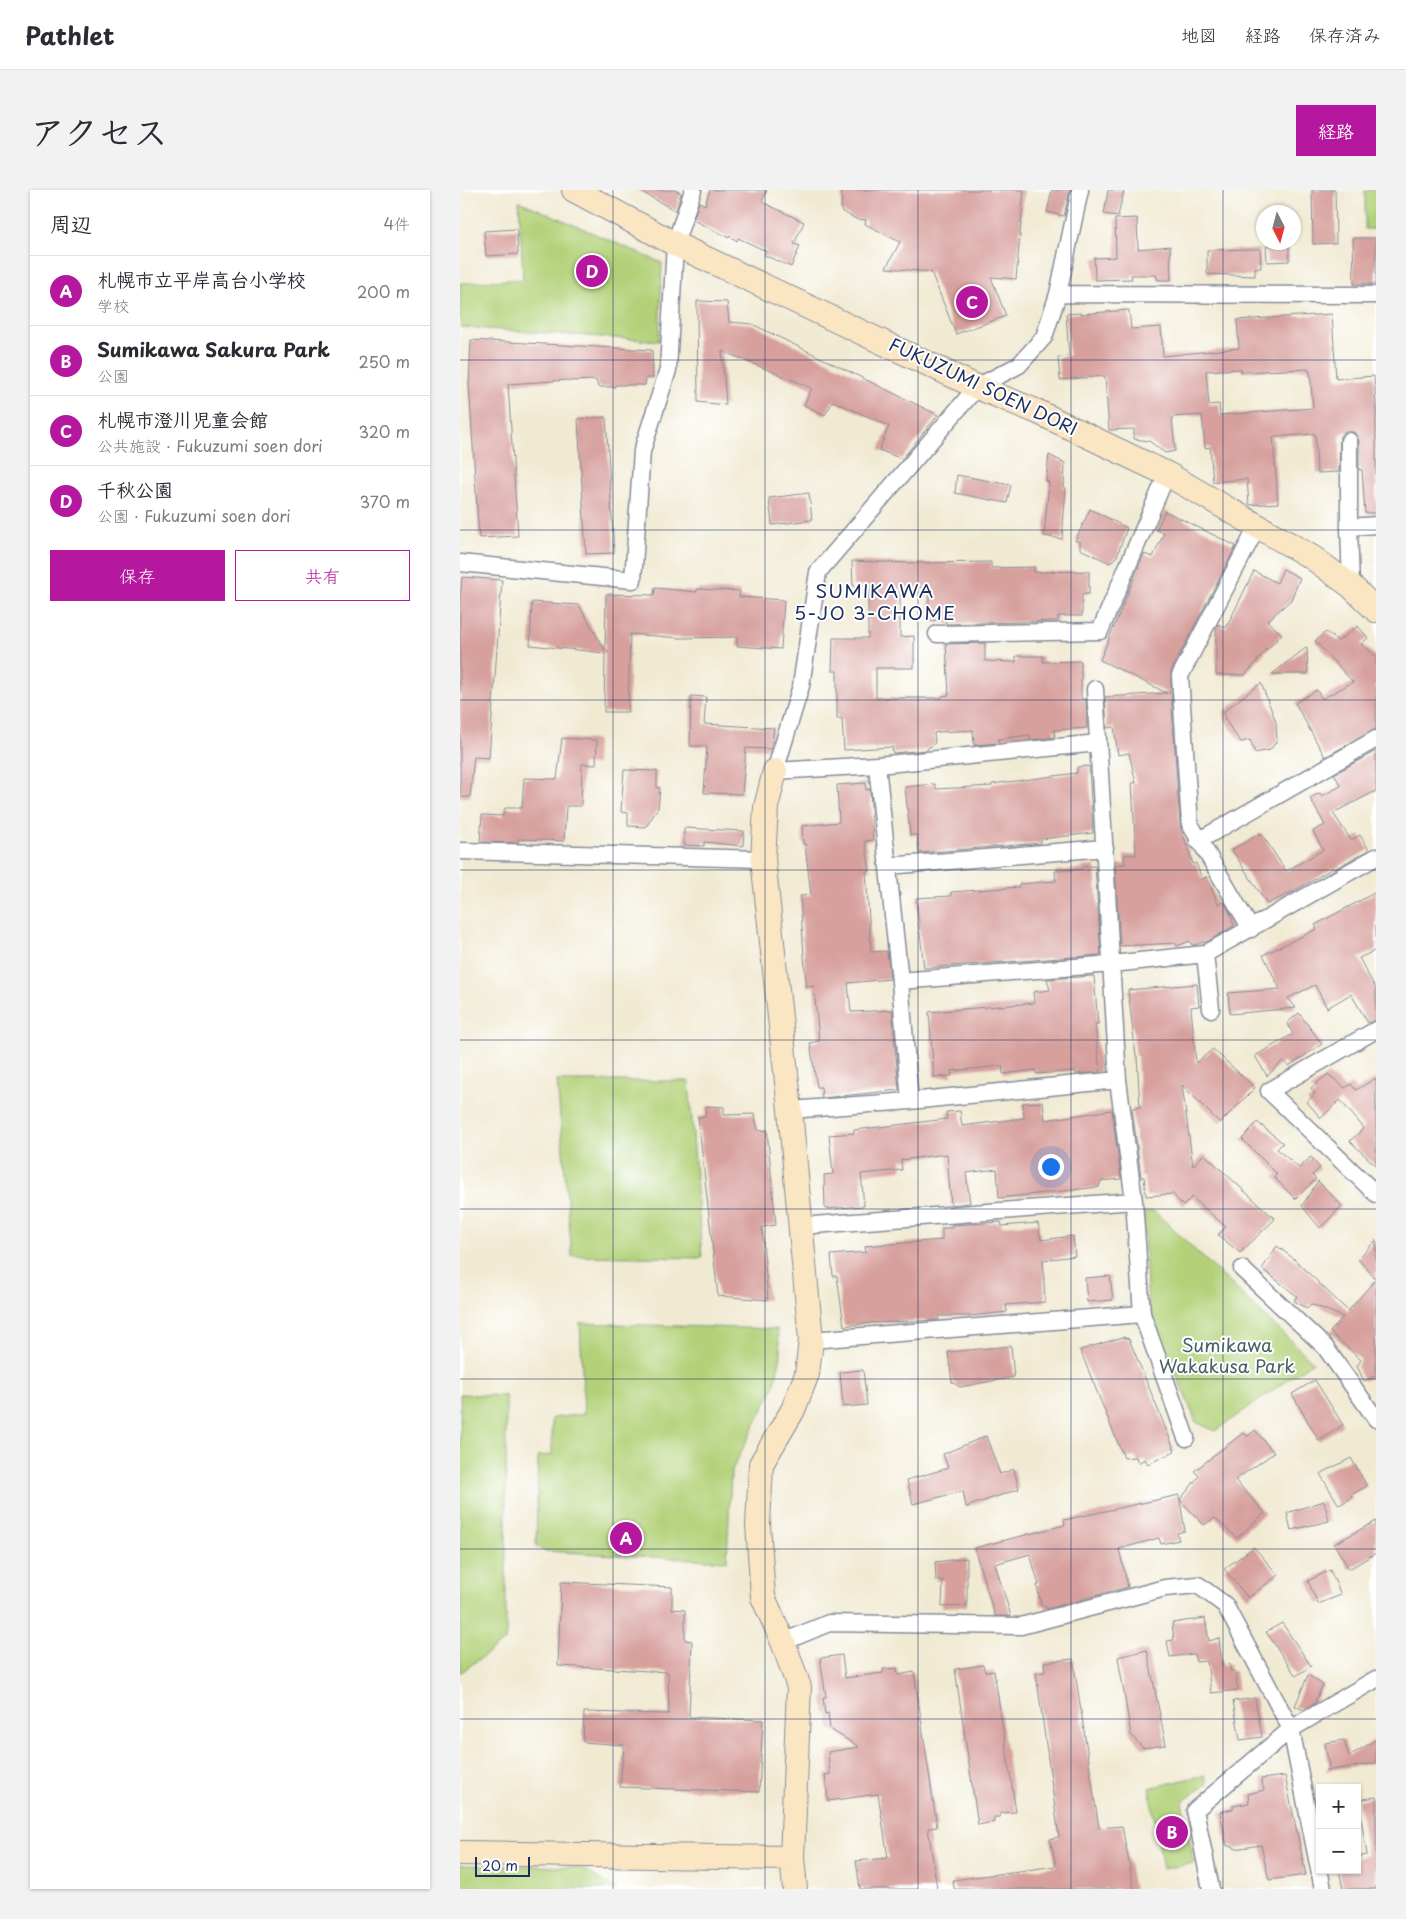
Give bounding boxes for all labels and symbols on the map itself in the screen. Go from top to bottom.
north arrow [1256,205,1301,250]
pin: D [576,252,608,290]
pin: C [956,283,988,321]
street label: FUKUZUMI SOEN DORI [885,330,1082,441]
district label: SUMIKAWA 5-JO 3-CHOME [794,576,956,626]
your location [1038,1154,1064,1180]
park label: Sumikawa Wakakusa Park [1159,1331,1295,1379]
pin: A [610,1519,642,1557]
pin: B [1156,1813,1188,1851]
scale bar [475,1854,530,1877]

